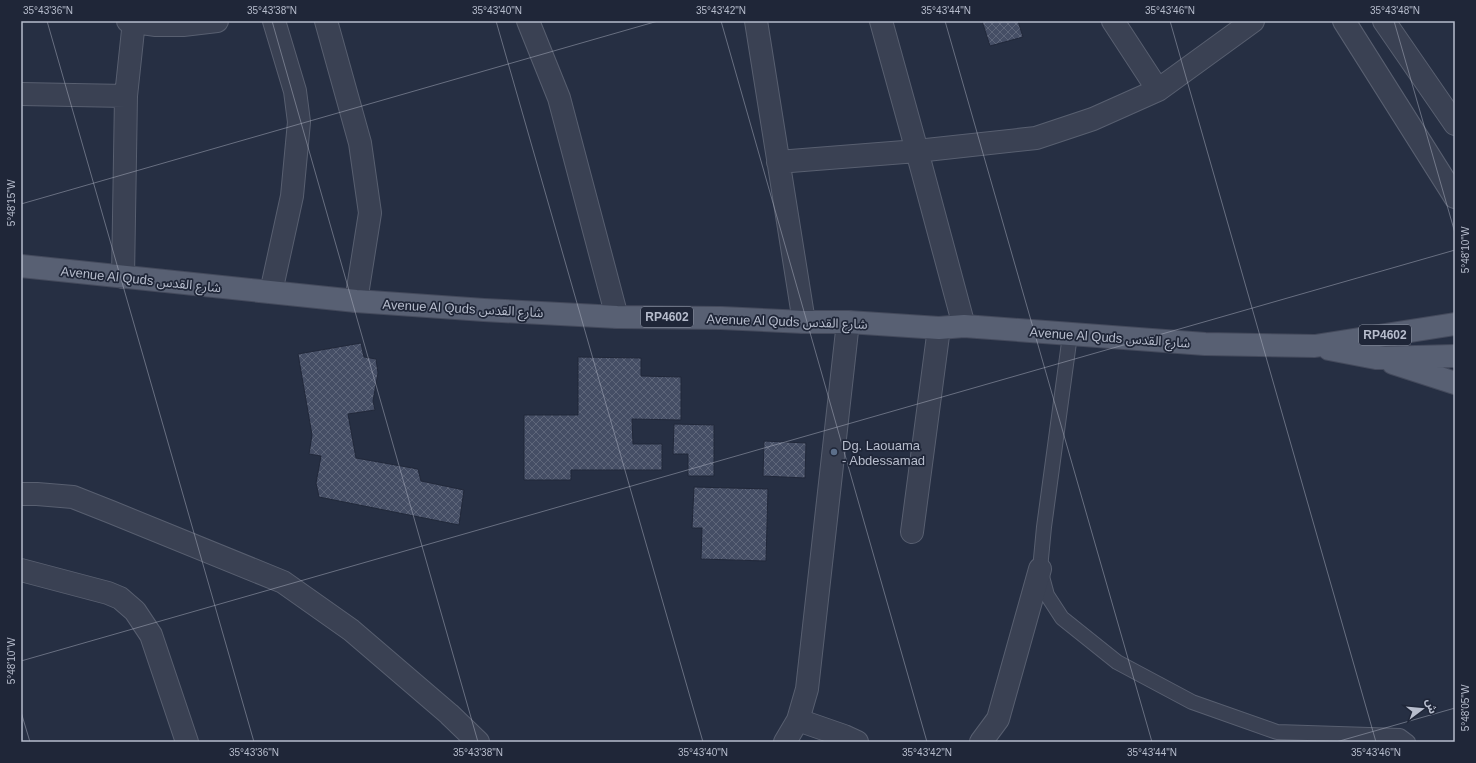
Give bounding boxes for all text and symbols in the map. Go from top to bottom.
text: 35°43'36"N [23,5,73,16]
text: 35°43'38"N [247,5,297,16]
text: 35°43'40"N [472,5,522,16]
text: 35°43'42"N [696,5,746,16]
text: 35°43'44"N [921,5,971,16]
text: 35°43'46"N [1145,5,1195,16]
text: 35°43'48"N [1370,5,1420,16]
text: 5°48'15"W [6,179,17,226]
text: 5°48'10"W [1460,226,1471,273]
street label: Avenue Al Quds شارع القدس [60,264,222,298]
street label: Avenue Al Quds شارع القدس [382,297,544,323]
road number: RP4602 [641,307,693,327]
street label: Avenue Al Quds شارع القدس [706,311,868,335]
street label: Avenue Al Quds شارع القدس [1029,324,1191,354]
road number: RP4602 [1359,325,1411,345]
place label: Dg. Laouama - Abdessamad [842,438,925,468]
marker: Dg. Laouama - Abdessamad [829,447,839,457]
text: 5°48'10"W [6,637,17,684]
text: 5°48'05"W [1460,684,1471,731]
north arrow [1402,689,1442,729]
text: ش [1423,697,1439,715]
text: 35°43'36"N [229,747,279,758]
text: 35°43'38"N [453,747,503,758]
text: 35°43'40"N [678,747,728,758]
text: 35°43'42"N [902,747,952,758]
text: 35°43'44"N [1127,747,1177,758]
text: 35°43'46"N [1351,747,1401,758]

